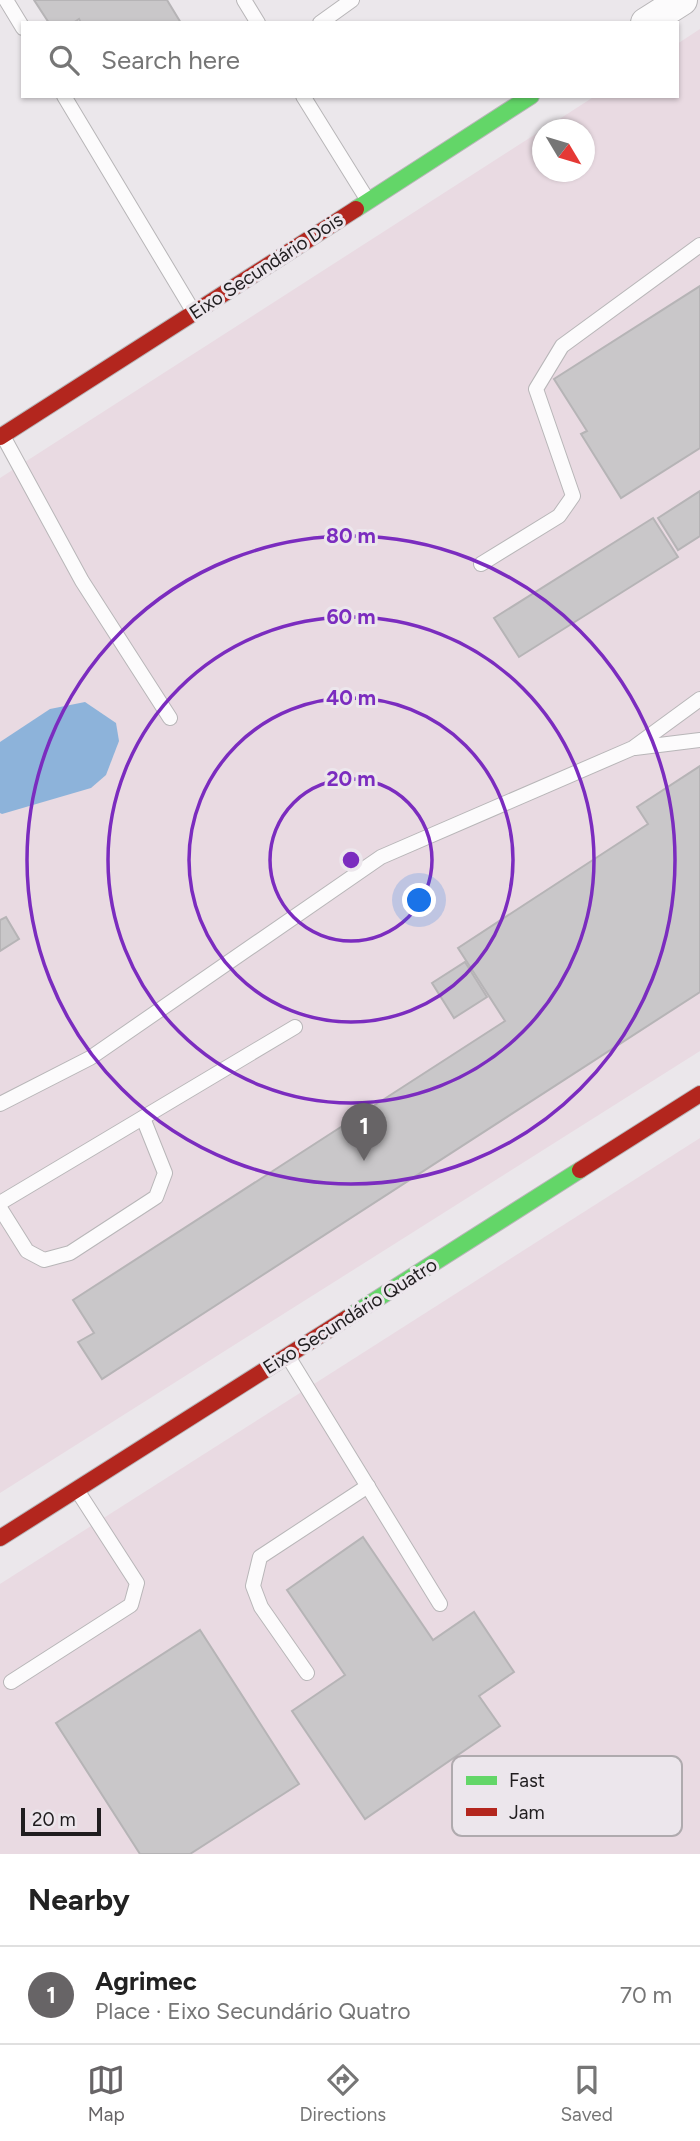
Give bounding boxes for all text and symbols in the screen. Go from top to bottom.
search box [21,21,679,98]
icon: search [45,41,83,79]
text: Search here [101,44,240,76]
north arrow [532,119,595,182]
street label: Eixo Secundário Dois [185,208,347,324]
text: 80 m [326,523,376,548]
text: 60 m [326,604,376,629]
text: 40 m [326,685,376,710]
text: 20 m [326,766,376,791]
centre of rings [339,848,363,872]
your location [402,883,436,917]
pin: 1 [341,1103,387,1161]
street label: Eixo Secundário Quatro [259,1253,441,1379]
legend [452,1756,682,1836]
text: Fast [509,1769,545,1792]
text: Jam [509,1801,545,1824]
scale bar [21,1805,102,1837]
text: 20 m [32,1808,76,1831]
text: Nearby [28,1881,130,1918]
text: Agrimec [95,1965,197,1997]
text: 1 [46,1981,56,2009]
text: 70 m [620,1981,672,2009]
text: Place · Eixo Secundário Quatro [95,1997,411,2025]
tab: Map [87,2061,125,2126]
tab: Directions [299,2061,386,2126]
tab: Saved [560,2061,613,2126]

